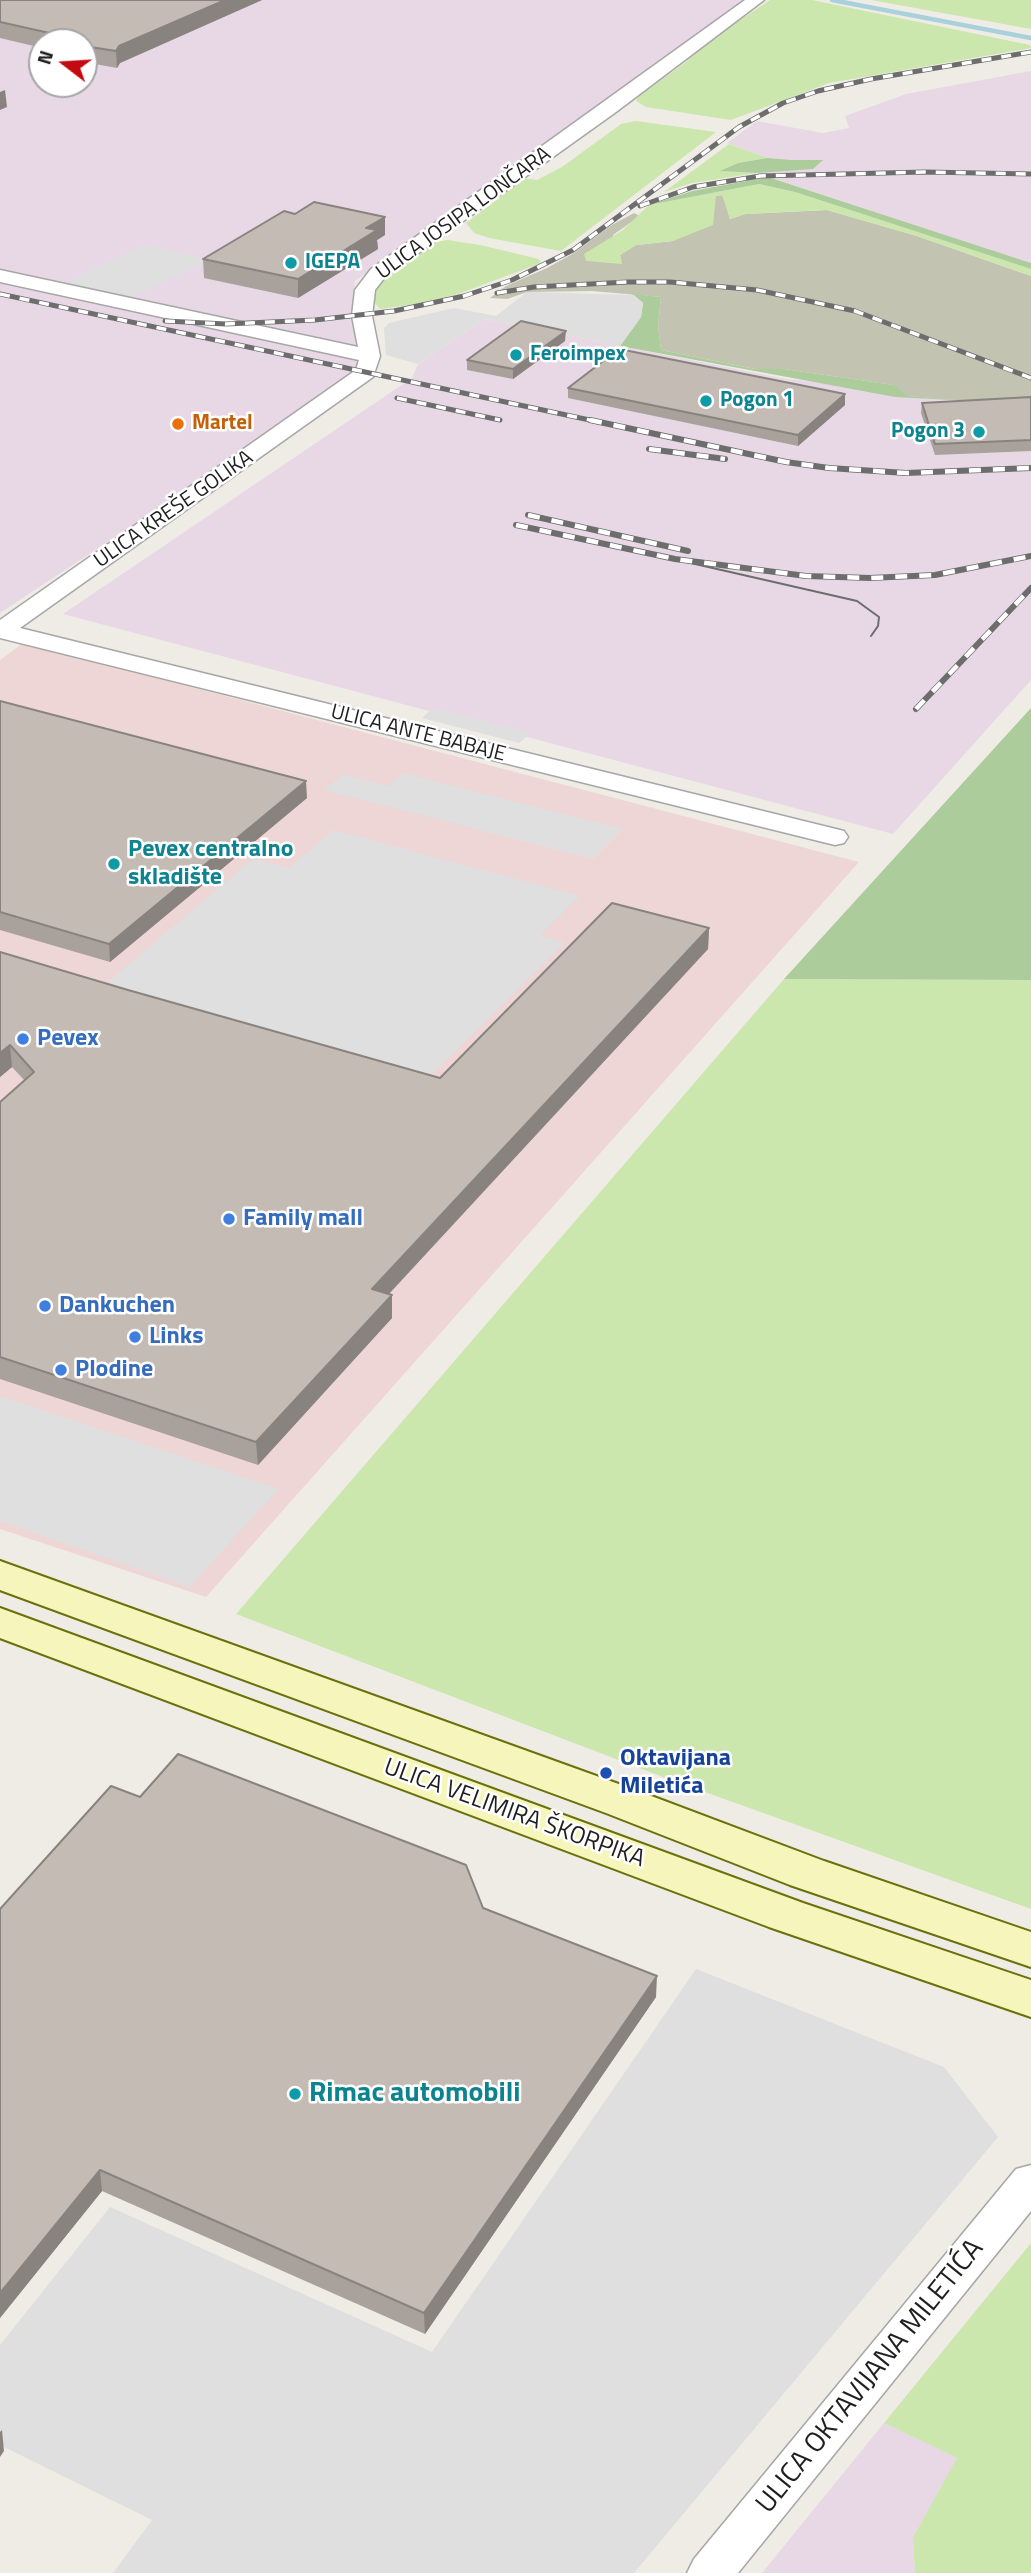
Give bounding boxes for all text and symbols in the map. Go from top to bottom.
north arrow [28,28,98,98]
text: N [29,47,60,68]
street label: ULICA JOSIPA LONČARA [372,142,556,286]
place label: IGEPA [305,250,360,276]
marker: IGEPA [283,255,299,271]
place label: Feroimpex [530,342,626,368]
marker: Feroimpex [508,347,524,363]
place label: Pogon 1 [720,388,794,414]
marker: Pogon 1 [698,393,714,409]
place label: Martel [192,411,253,437]
marker: Martel [170,416,186,432]
place label: Pogon 3 [891,419,965,445]
marker: Pogon 3 [971,424,987,440]
street label: ULICA KREŠE GOLIKA [90,446,258,574]
street label: ULICA ANTE BABAJE [328,700,508,768]
place label: Pevex centralno skladište [128,836,293,892]
marker: Pevex centralno skladište [106,856,122,872]
place label: Pevex [37,1025,99,1053]
marker: Pevex [15,1031,31,1047]
place label: Family mall [243,1205,363,1233]
marker: Family mall [221,1211,237,1227]
place label: Dankuchen [59,1292,175,1320]
marker: Dankuchen [37,1298,53,1314]
place label: Links [149,1323,203,1351]
marker: Links [127,1329,143,1345]
place label: Plodine [75,1356,153,1384]
marker: Plodine [53,1362,69,1378]
place label: Oktavijana Miletića [620,1745,731,1801]
street label: ULICA VELIMIRA ŠKORPIKA [380,1753,648,1875]
marker: Oktavijana Miletića [598,1765,614,1781]
place label: Rimac automobili [309,2077,521,2111]
marker: Rimac automobili [287,2086,303,2102]
street label: ULICA OKTAVIJANA MILETIĆA [750,2233,992,2521]

